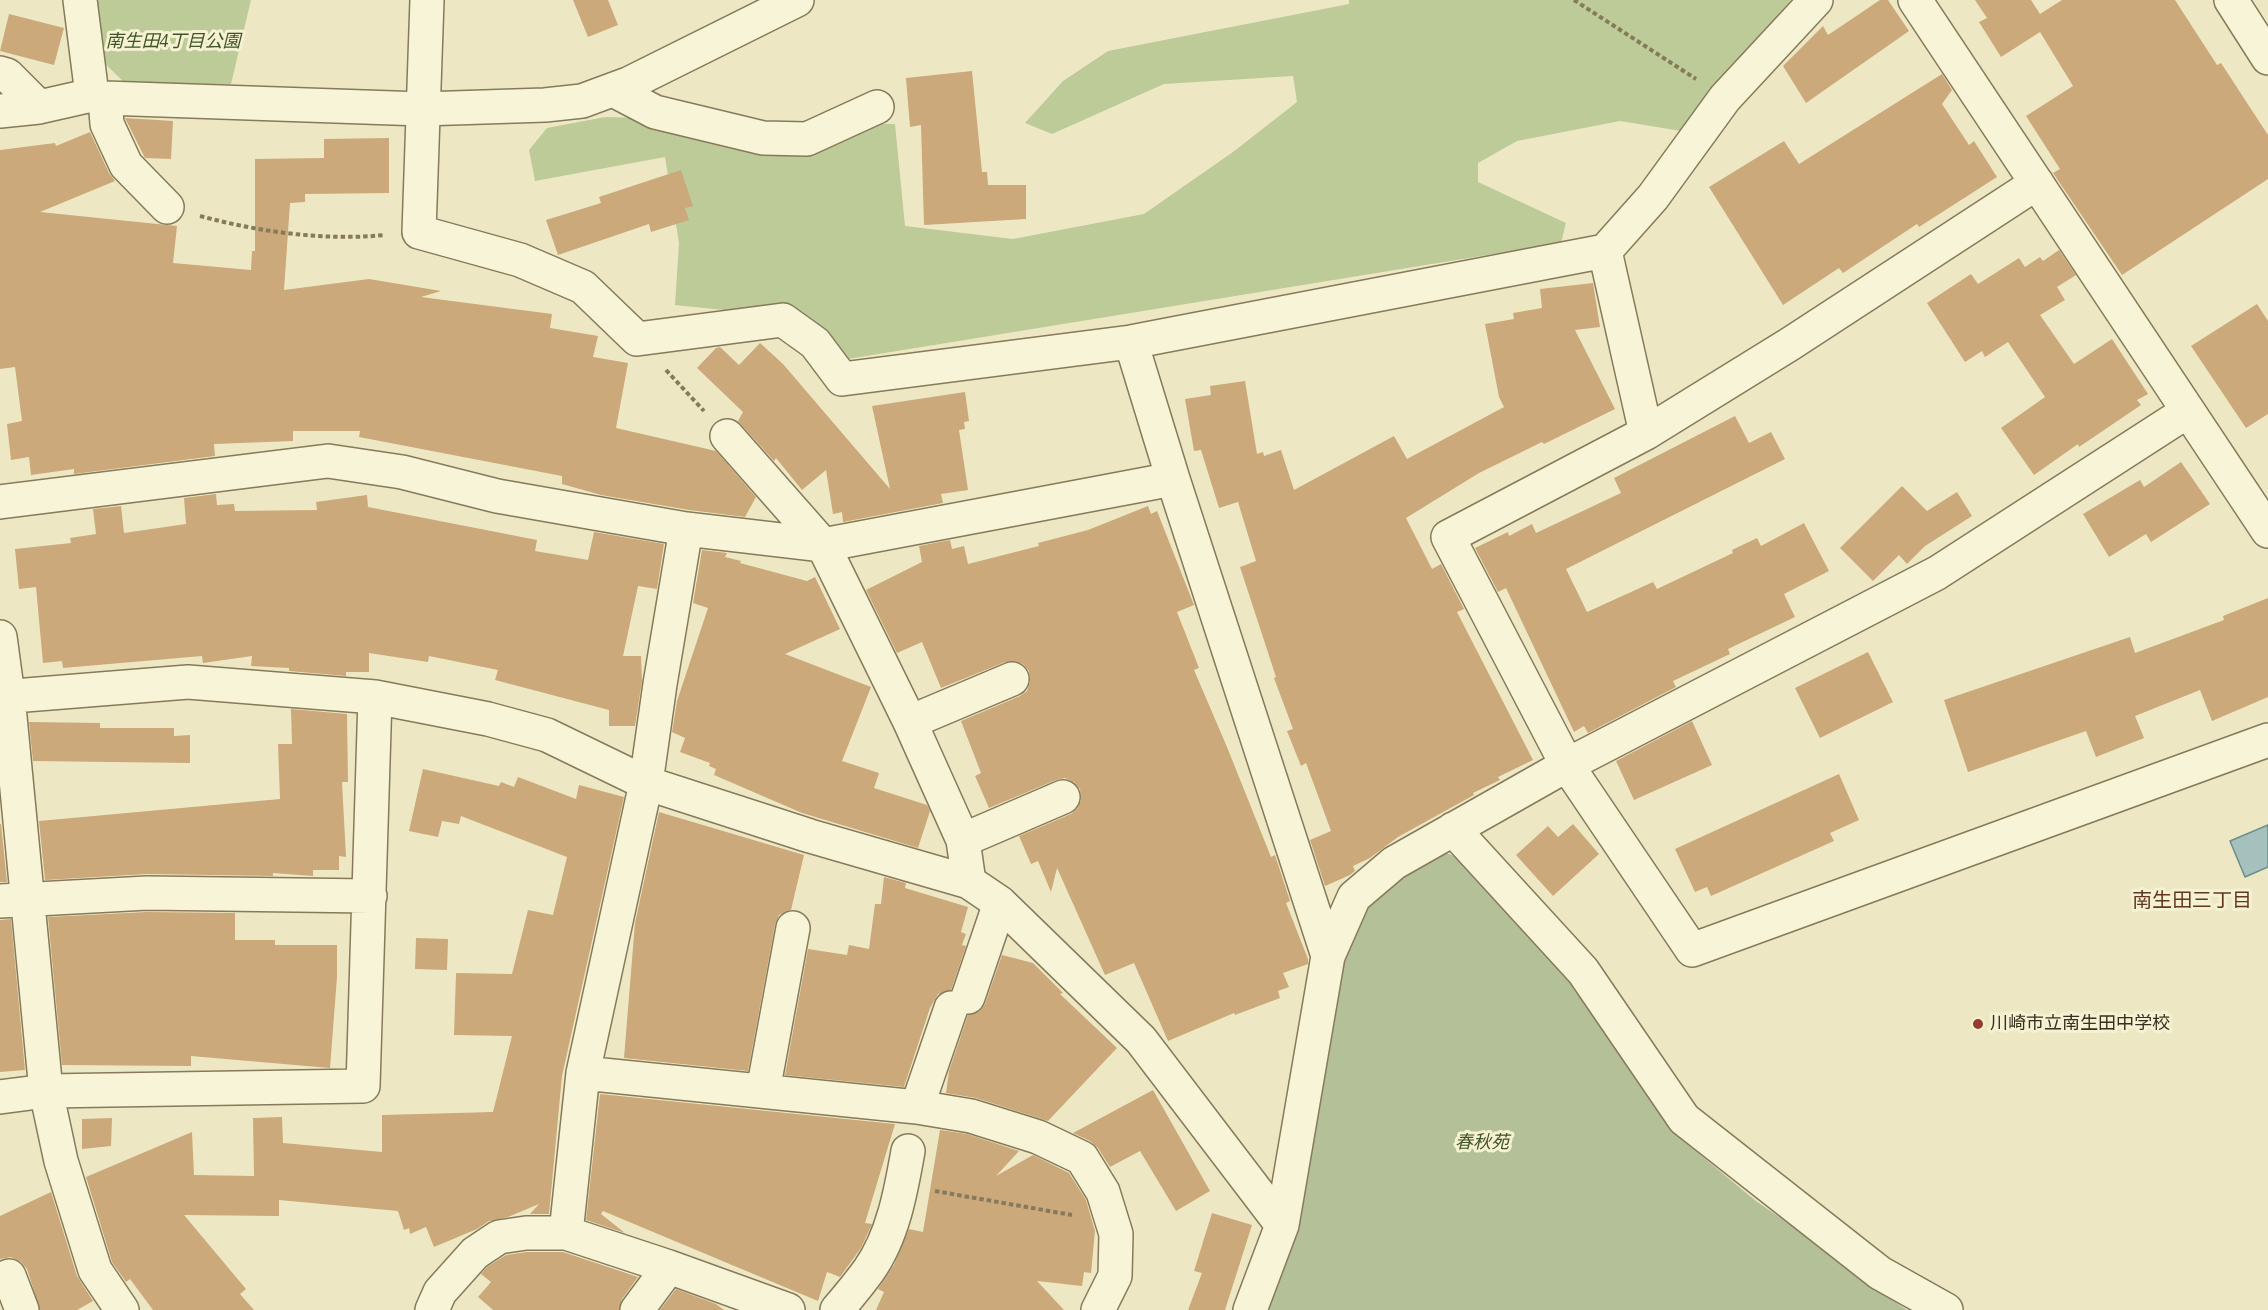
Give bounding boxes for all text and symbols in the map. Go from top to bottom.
park label: 南生田4丁目公園 [106,31,240,53]
district label: 南生田三丁目 [2132,890,2252,914]
place label: 川崎市立南生田中学校 [1990,1013,2170,1035]
marker: 川崎市立南生田中学校 [1971,1017,1985,1031]
park label: 春秋苑 [1455,1132,1509,1154]

